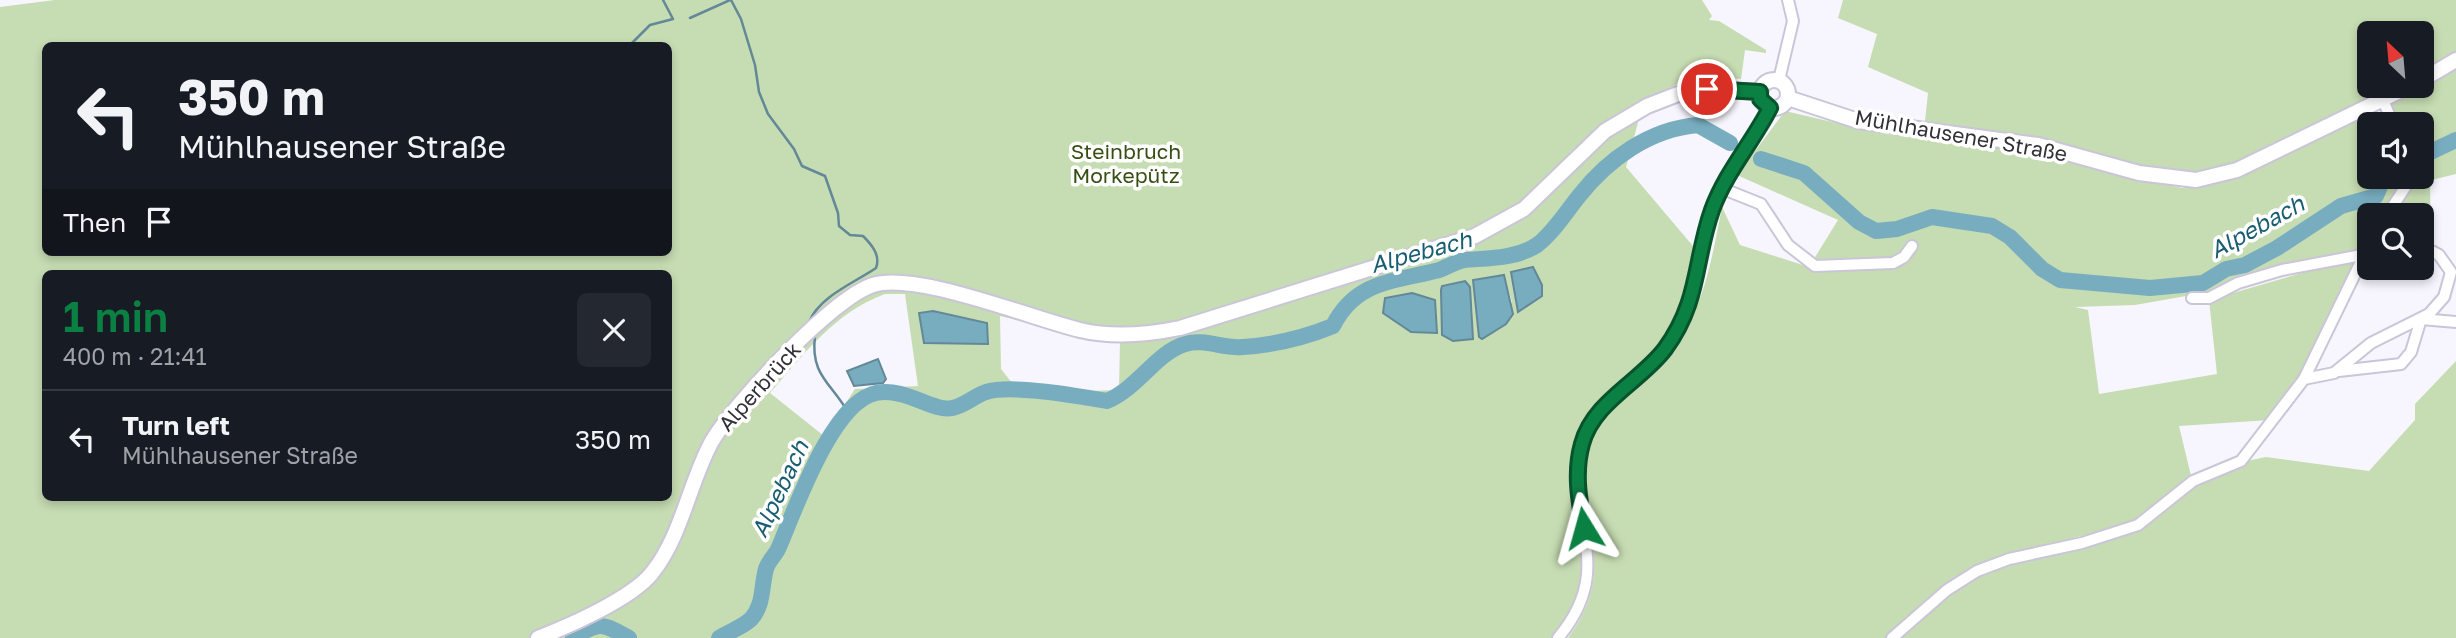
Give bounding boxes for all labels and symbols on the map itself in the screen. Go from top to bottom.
north arrow [2357,21,2434,98]
pin [1677,59,1737,119]
street label: Mühlhausener Straße [1853,104,2069,167]
park label: Steinbruch Morkepütz [1071,138,1181,188]
water label: Alpebach [2204,188,2309,263]
water label: Alpebach [1367,224,1475,278]
street label: Alperbrück [713,336,806,436]
water label: Alpebach [745,435,814,541]
position arrow [1547,491,1621,565]

